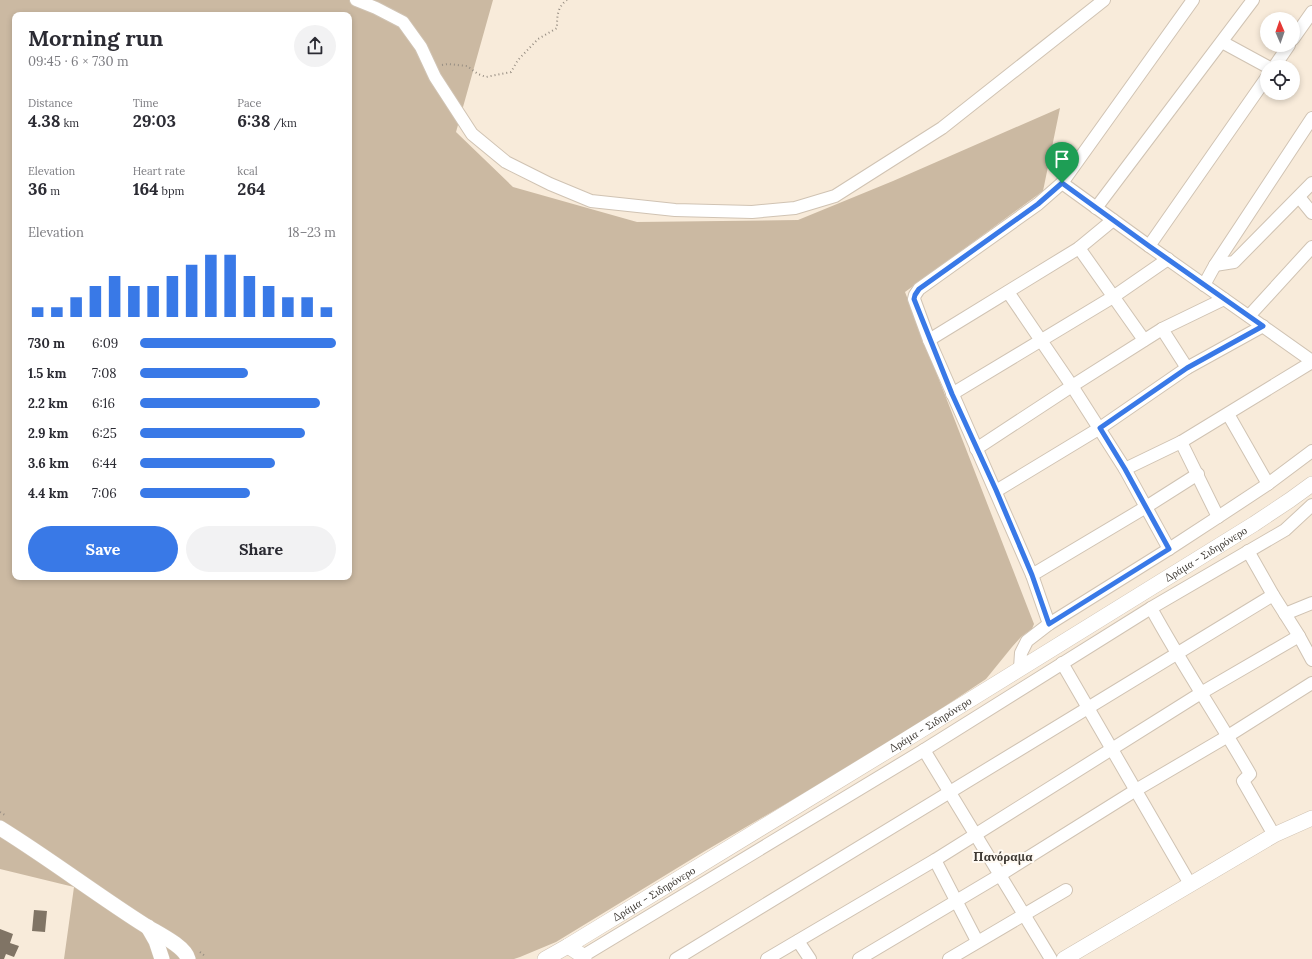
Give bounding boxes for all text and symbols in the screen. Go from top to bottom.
north arrow [1260,12,1300,52]
map controls [1260,12,1300,100]
text: Morning run [28,24,163,52]
button: share [294,25,336,67]
text: 09:45 · 6 × 730 m [28,53,129,70]
button: locate [1260,60,1300,100]
text: Distance [28,96,73,110]
text: Time [133,96,159,110]
text: Pace [237,96,261,110]
text: 4.38 [28,110,61,132]
text: 29:03 [133,110,176,132]
text: 6:38 [237,110,271,132]
text: km [61,116,79,130]
text: /km [271,116,297,130]
pin [1045,142,1079,183]
icon: arrive [1051,148,1073,170]
text: Elevation [28,164,75,178]
text: Heart rate [133,164,185,178]
text: kcal [237,164,258,178]
text: 36 [28,178,47,200]
text: 164 [133,178,159,200]
text: 264 [237,178,265,200]
text: m [47,184,60,198]
text: bpm [159,184,184,198]
text: Elevation [28,224,84,241]
text: 18–23 m [288,224,336,241]
text: 730 m [28,335,65,352]
text: 6:09 [92,335,118,352]
text: 1.5 km [28,365,66,382]
text: 7:08 [92,365,117,382]
text: 2.2 km [28,395,68,412]
text: 6:16 [92,395,115,412]
text: 2.9 km [28,425,69,442]
text: 6:25 [92,425,117,442]
text: 3.6 km [28,455,69,472]
text: 6:44 [92,455,117,472]
text: 4.4 km [28,485,68,502]
text: 7:06 [92,485,117,502]
street label: Δράμα - Σιδηρόνερο [1162,523,1250,585]
button: Save [28,526,178,572]
button: Share [186,526,336,572]
street label: Δράμα - Σιδηρόνερο [886,693,975,755]
district label: Πανόραμα [973,848,1033,865]
street label: Δράμα - Σιδηρόνερο [610,863,698,924]

